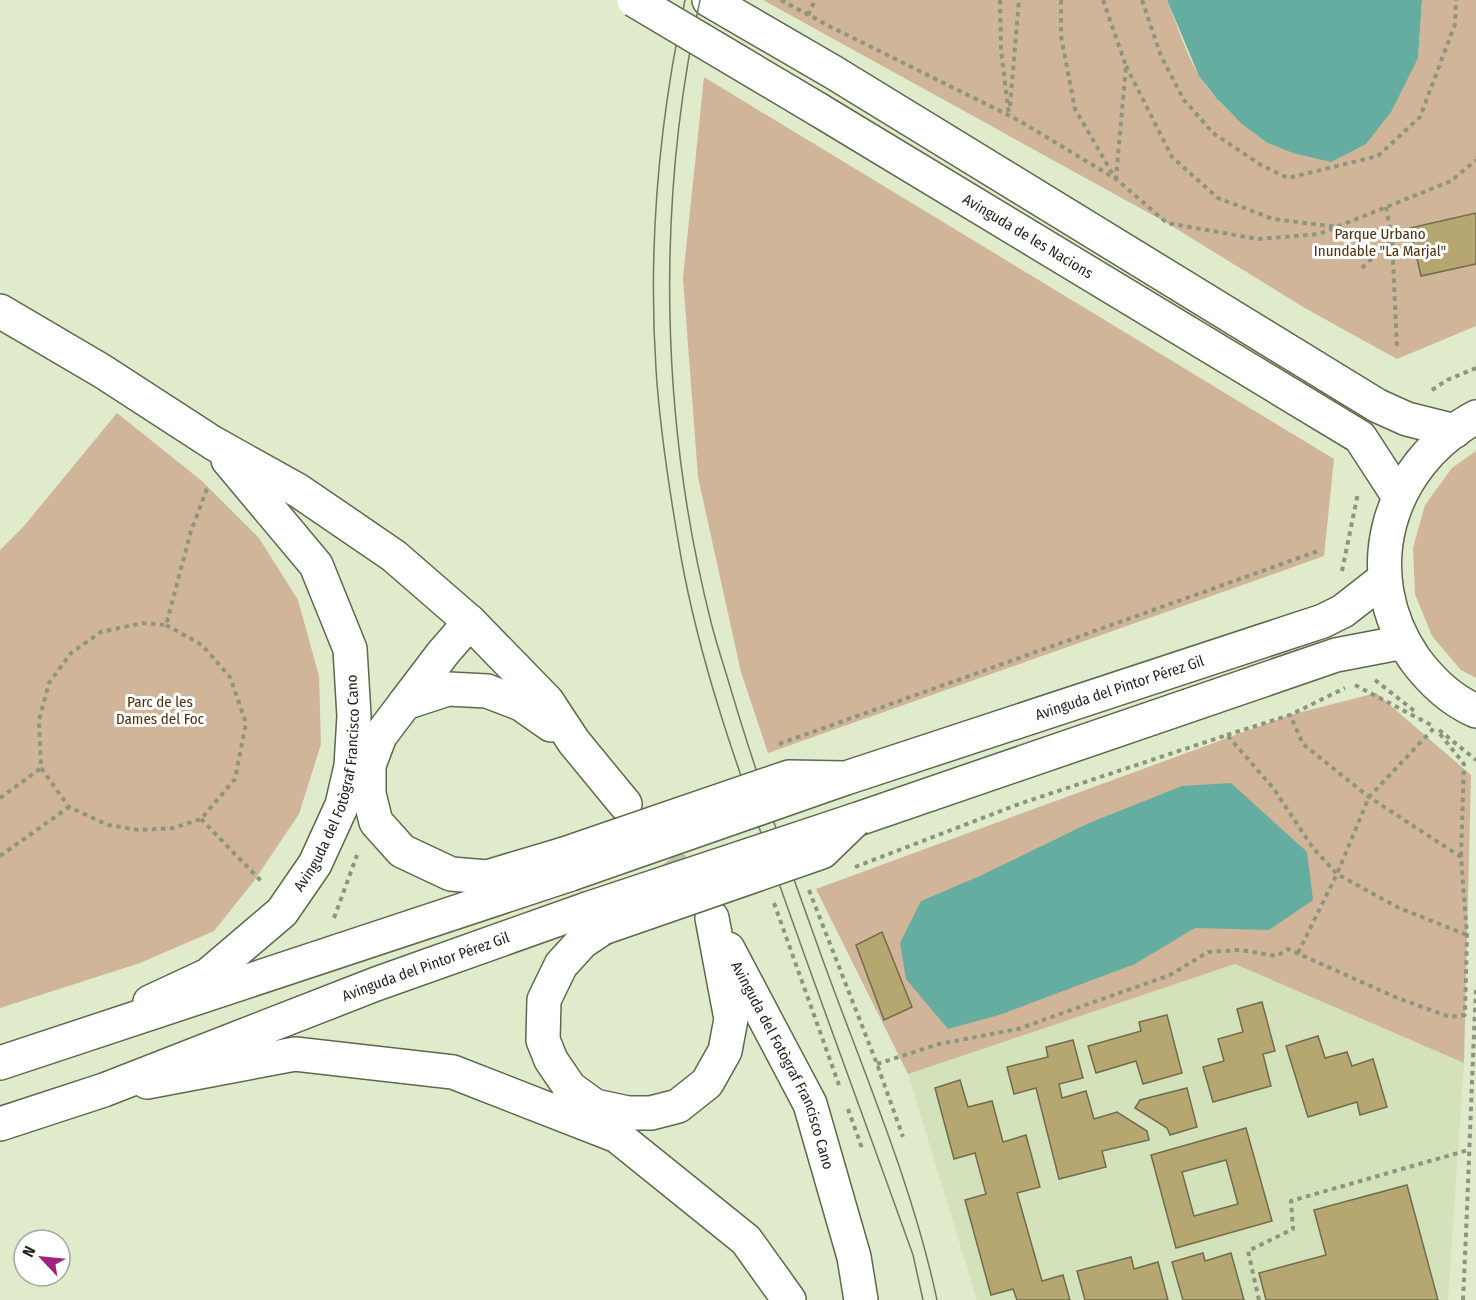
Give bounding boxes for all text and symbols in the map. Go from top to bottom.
street label: Avinguda de les Nacions [959,190,1096,282]
park label: Parque Urbano Inundable "La Marjal" [1314,225,1446,260]
street label: Avinguda del Pintor Pérez Gil [1033,652,1206,724]
street label: Avinguda del Fotògraf Francisco Cano [290,674,363,895]
park label: Parc de les Dames del Foc [116,693,205,728]
street label: Avinguda del Pintor Pérez Gil [340,928,512,1005]
street label: Avinguda del Fotògraf Francisco Cano [727,958,837,1171]
north arrow [12,1228,72,1288]
text: N [18,1243,40,1260]

